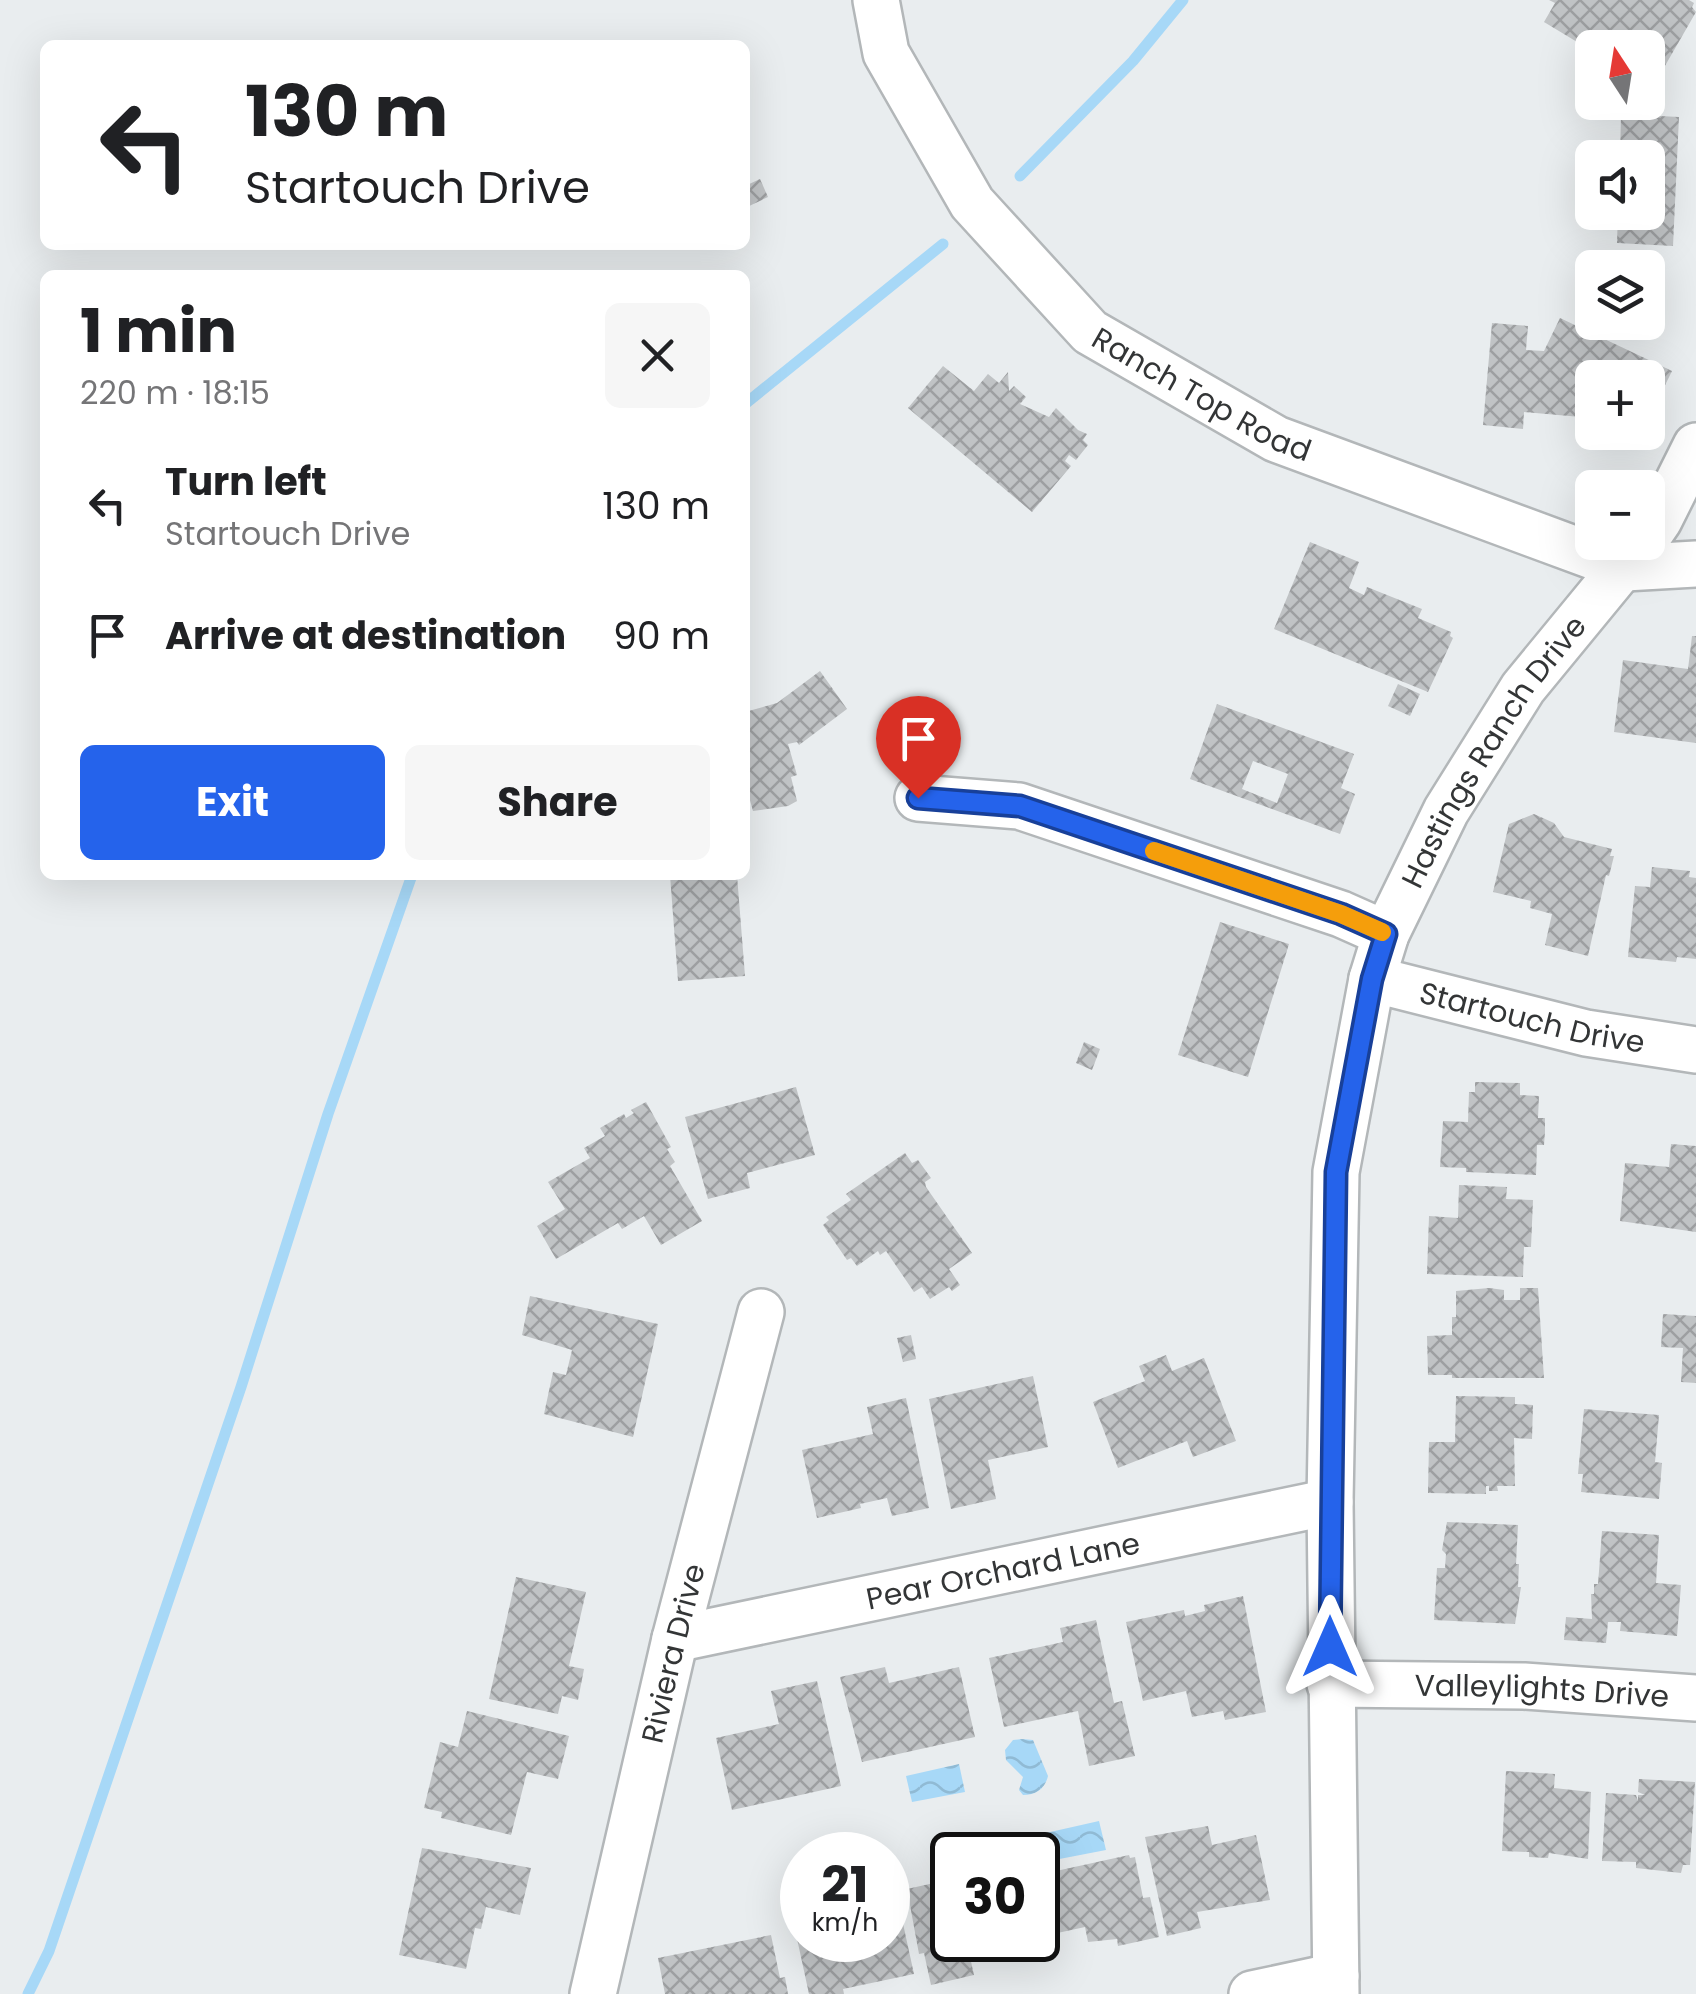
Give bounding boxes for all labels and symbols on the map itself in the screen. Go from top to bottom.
north arrow [1575,30,1665,120]
street label: Ranch Top Road [1084,316,1317,472]
street label: Hastings Ranch Drive [1390,606,1596,895]
pin [876,696,961,799]
street label: Startouch Drive [1415,970,1648,1063]
street label: Pear Orchard Lane [862,1521,1144,1620]
street label: Riviera Drive [630,1559,715,1747]
position arrow [1278,1595,1382,1699]
street label: Valleylights Drive [1414,1663,1671,1718]
speed limit sign: 30 [930,1832,1060,1962]

